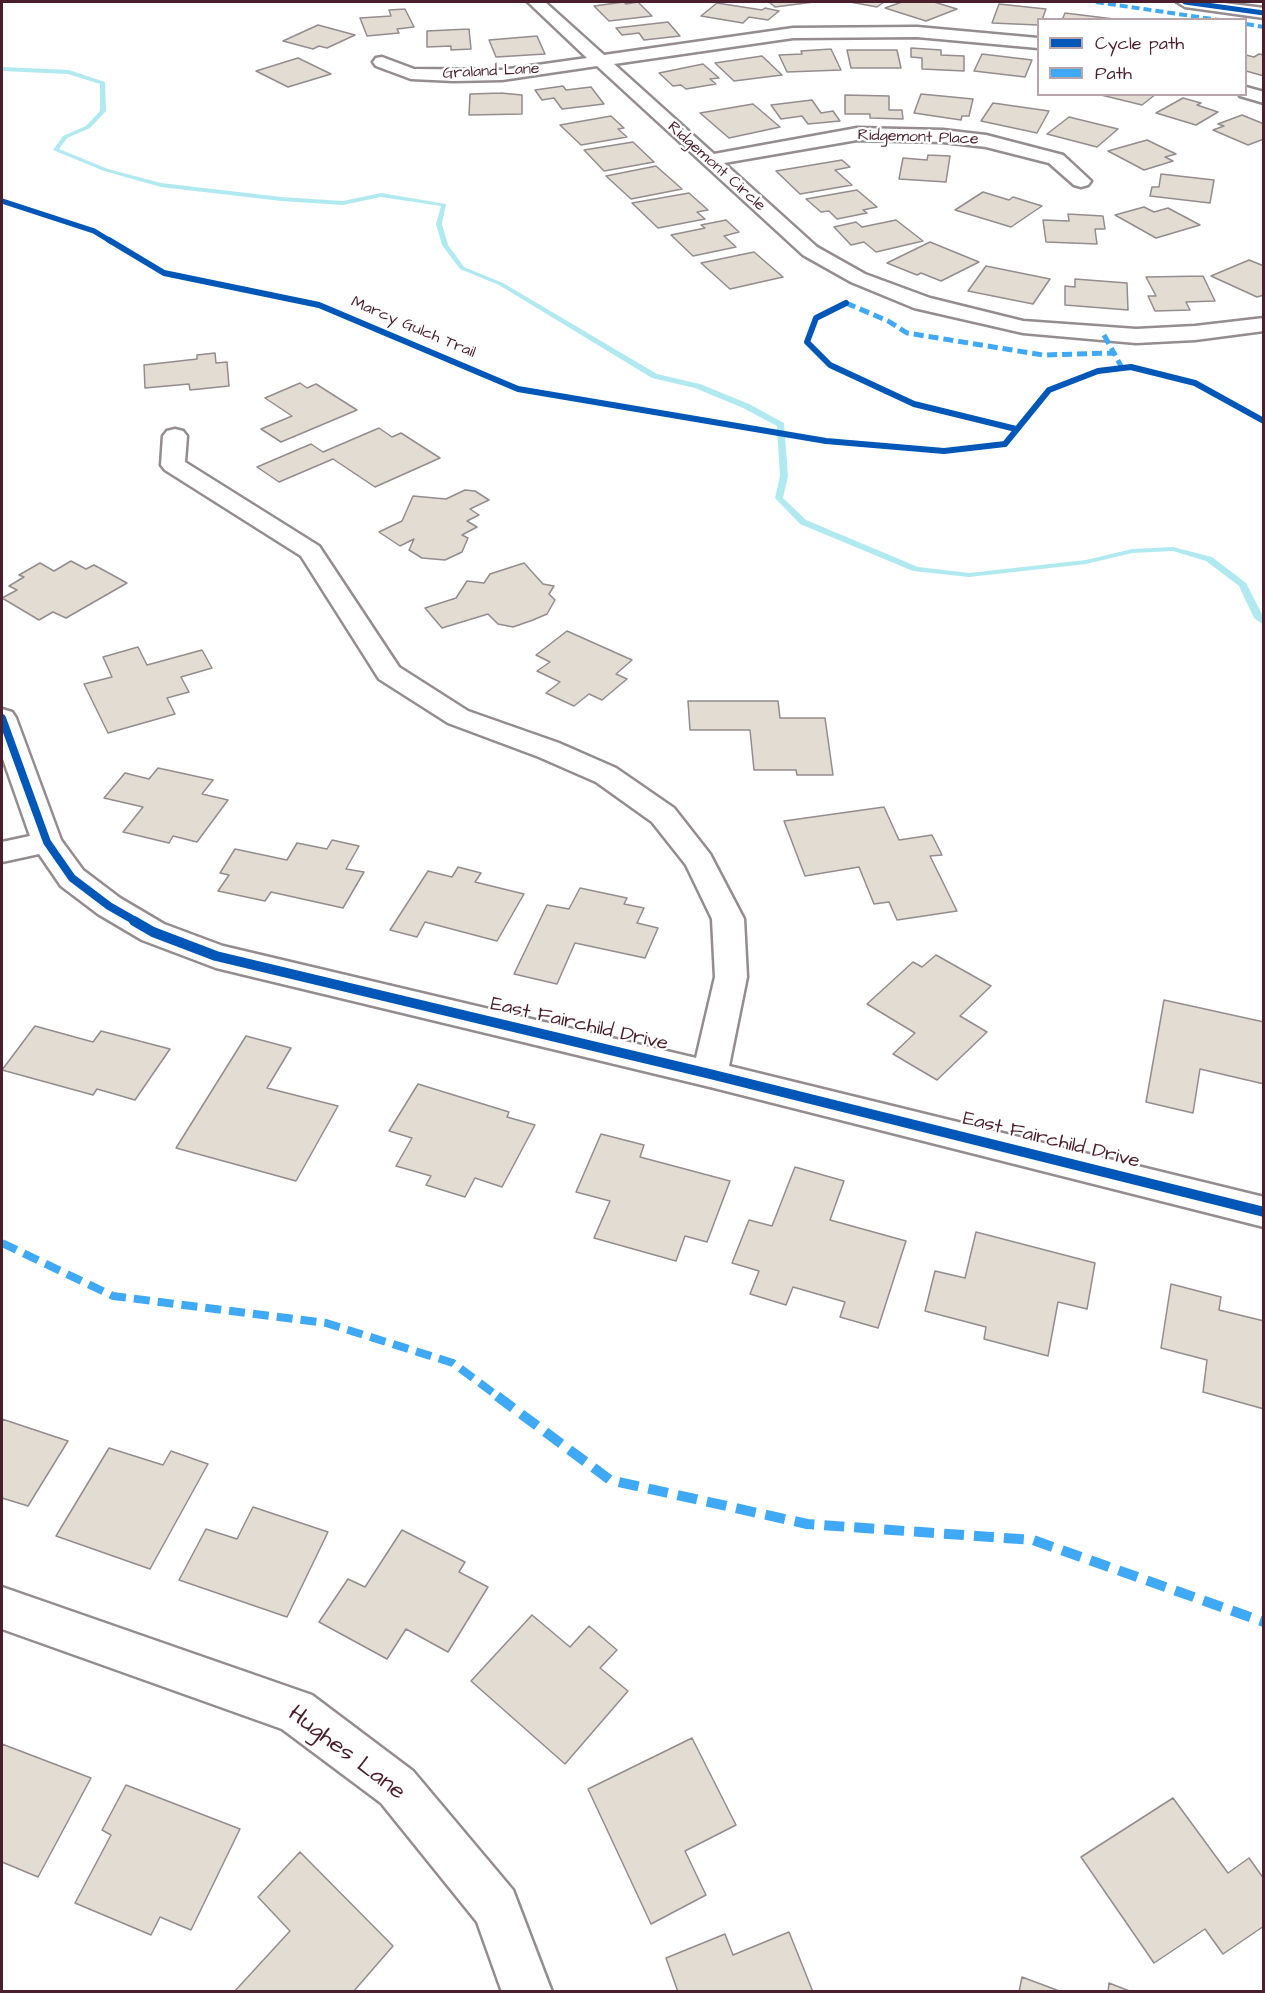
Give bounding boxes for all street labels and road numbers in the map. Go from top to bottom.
street label: Graland Lane [442,60,540,84]
street label: Ridgemont Circle [663,118,769,216]
street label: Ridgemont Place [857,126,979,150]
street label: Marcy Gulch Trail [348,293,478,363]
street label: East Fairchild Drive [488,993,670,1057]
street label: East Fairchild Drive [960,1107,1142,1175]
street label: Hughes Lane [282,1701,410,1807]

